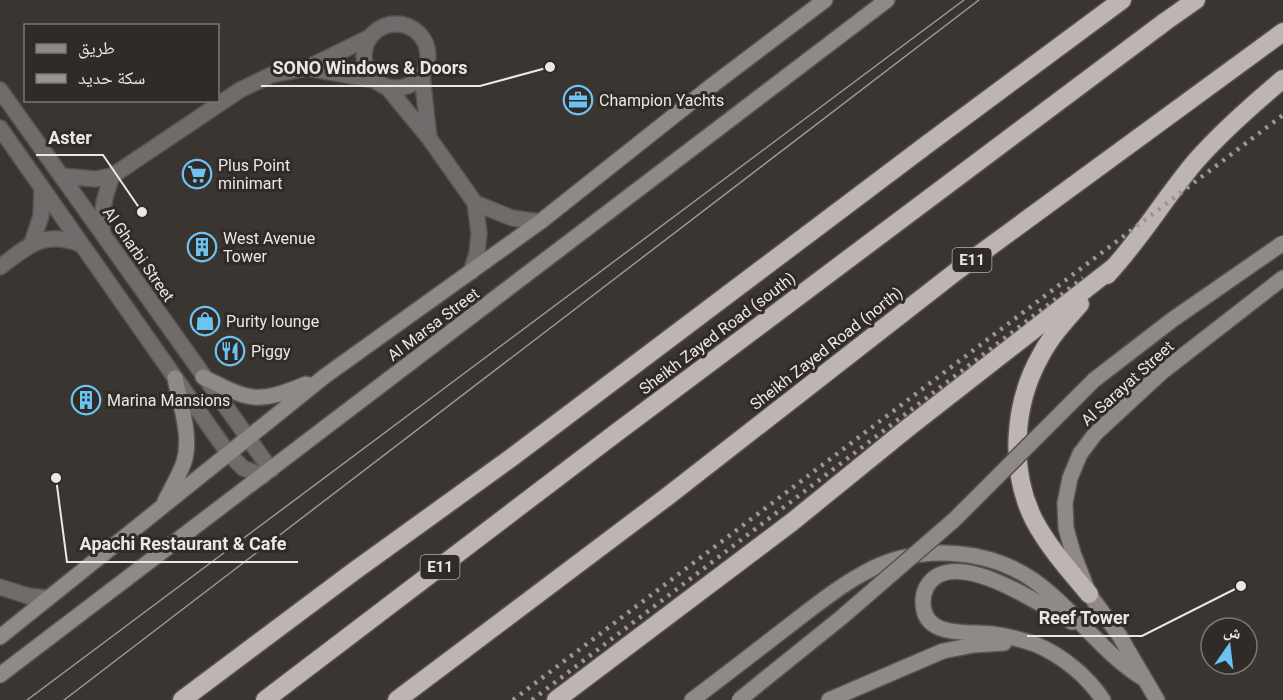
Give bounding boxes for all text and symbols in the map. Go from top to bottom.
legend [24,24,219,102]
text: طريق [78,37,115,59]
callout: SONO Windows & Doors [261,50,480,86]
text: SONO Windows & Doors [272,57,468,78]
text: سكة حديد [78,67,145,88]
office icon: Champion Yachts [562,84,594,116]
place label: Champion Yachts [599,91,724,110]
callout: Aster [36,119,103,155]
text: Aster [48,127,92,148]
place label: Plus Point minimart [218,156,290,193]
supermarket icon: Plus Point minimart [181,158,213,190]
street label: Al Gharbi Street [99,203,178,305]
place label: West Avenue Tower [223,229,315,266]
building icon: West Avenue Tower [186,231,218,263]
road number: E11 [952,248,992,272]
street label: Sheikh Zayed Road (south) [635,268,799,398]
street label: Sheikh Zayed Road (north) [746,283,906,414]
street label: Al Marsa Street [384,284,483,365]
shop icon: Purity lounge [189,305,221,337]
place label: Purity lounge [226,312,319,331]
restaurant icon: Piggy [214,335,246,367]
street label: Al Sarayat Street [1077,337,1177,430]
place label: Piggy [251,342,291,361]
building icon: Marina Mansions [70,384,102,416]
place label: Marina Mansions [107,391,230,410]
callout: Apachi Restaurant & Cafe [67,526,298,562]
text: Apachi Restaurant & Cafe [80,533,287,554]
road number: E11 [420,555,460,579]
callout: Reef Tower [1027,600,1142,636]
text: Reef Tower [1039,607,1130,628]
north arrow [1199,616,1259,676]
text: ش [1222,621,1243,643]

